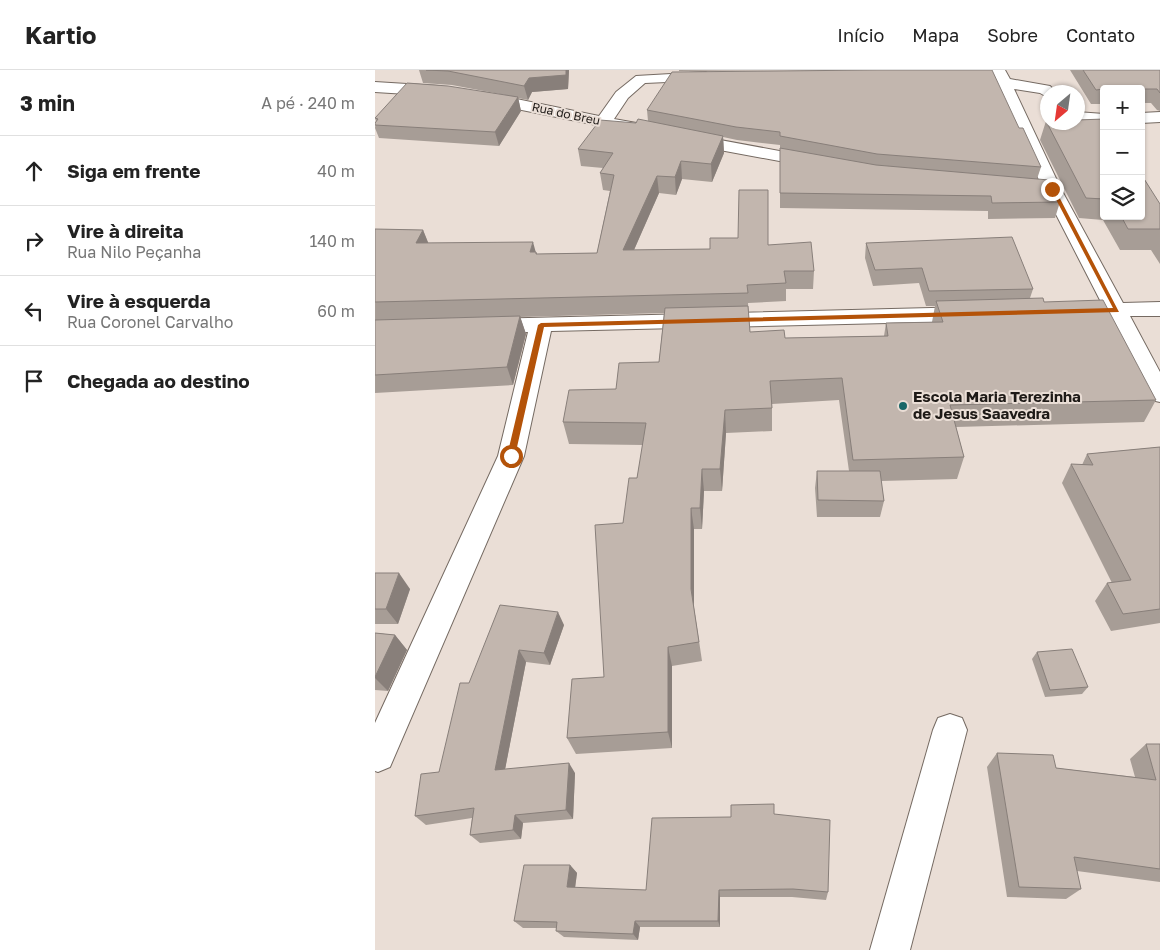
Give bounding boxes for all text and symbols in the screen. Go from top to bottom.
text: Kartio [25,20,97,49]
text: Início [837,24,884,46]
text: Mapa [912,24,959,46]
text: Sobre [987,24,1038,46]
text: Contato [1066,24,1135,46]
north arrow [1040,85,1085,130]
map controls [1100,85,1145,220]
button: + [1100,85,1145,130]
text: 3 min [20,90,75,116]
text: A pé · 240 m [261,93,355,113]
street label: Rua do Breu [531,99,602,128]
button: − [1100,130,1145,175]
icon: ahead [20,157,48,185]
text: Siga em frente [67,159,201,182]
text: 40 m [317,161,355,181]
button: layers [1100,175,1145,220]
route end [1041,178,1064,201]
text: Vire à direita [67,219,184,242]
icon: right [20,227,48,255]
text: 140 m [309,231,355,251]
text: Rua Nilo Peçanha [67,242,201,262]
text: Vire à esquerda [67,289,210,312]
icon: left [20,297,48,325]
text: 60 m [317,301,355,321]
text: Rua Coronel Carvalho [67,312,233,332]
icon: arrive [20,367,48,395]
text: Chegada ao destino [67,369,250,392]
place label: Escola Maria Terezinha de Jesus Saavedra [913,387,1081,422]
marker: Escola Maria Terezinha de Jesus Saavedra [897,400,909,412]
route start [500,445,523,468]

